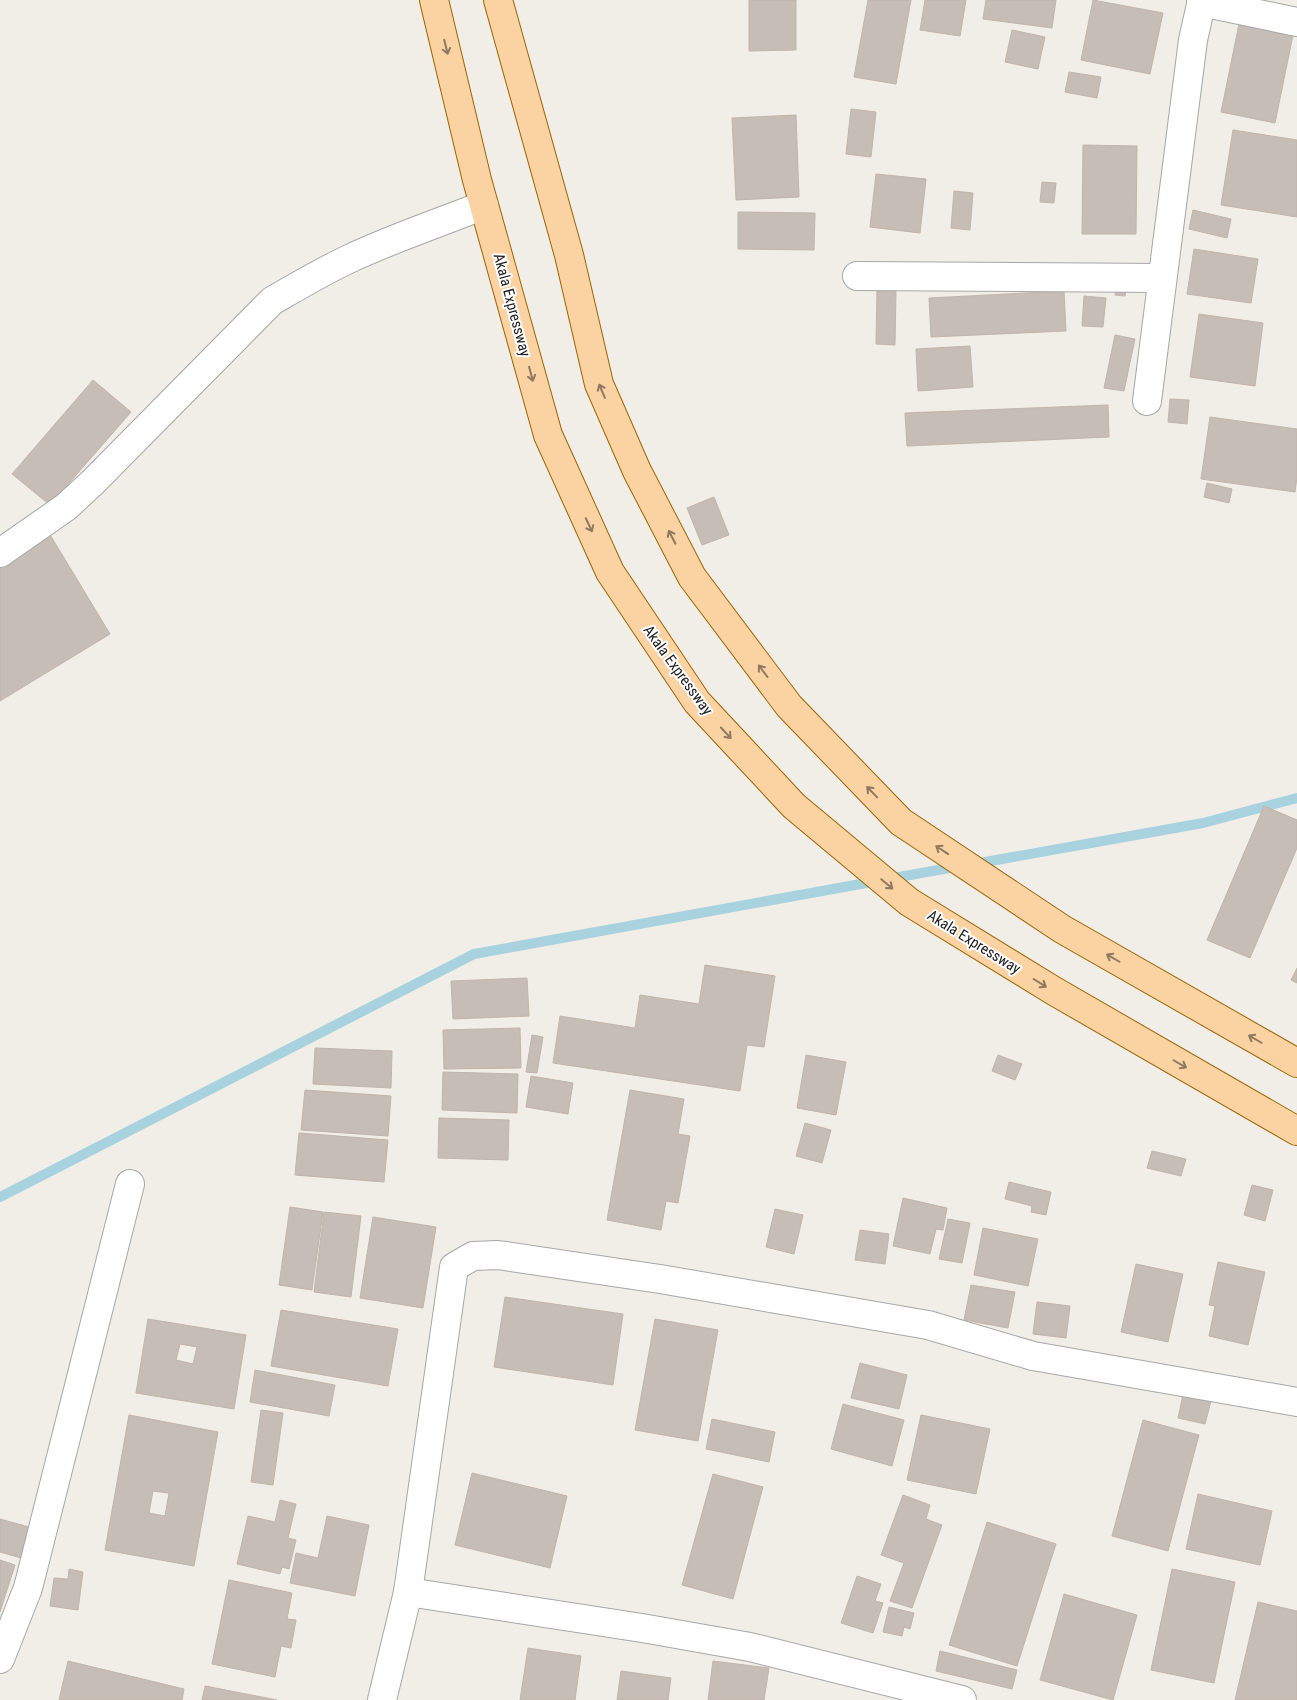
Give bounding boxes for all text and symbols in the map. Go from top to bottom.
one-way arrow [441,39,451,55]
street label: Akala Expressway [490,251,534,359]
one-way arrow [526,365,536,381]
one-way arrow [597,383,606,398]
one-way arrow [584,517,594,532]
one-way arrow [667,530,677,545]
street label: Akala Expressway [639,622,717,718]
one-way arrow [758,664,768,678]
one-way arrow [720,726,732,739]
one-way arrow [866,785,878,798]
one-way arrow [936,844,950,854]
one-way arrow [880,879,893,890]
street label: Akala Expressway [924,906,1024,978]
one-way arrow [1107,953,1121,963]
one-way arrow [1032,978,1046,988]
one-way arrow [1248,1033,1262,1043]
one-way arrow [1173,1060,1187,1070]

